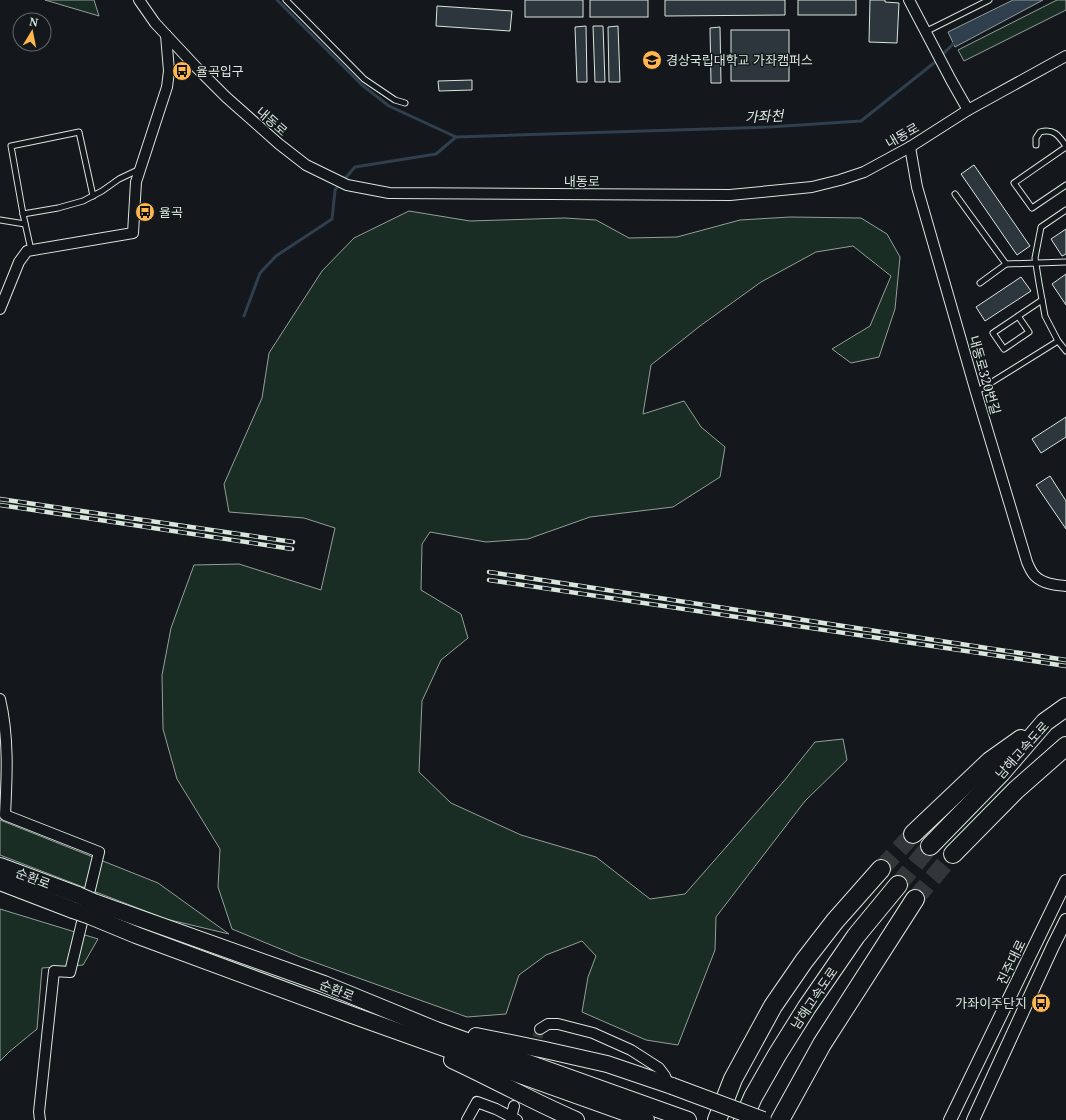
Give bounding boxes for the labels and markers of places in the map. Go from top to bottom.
school or university icon: 경상국립대학교 가좌캠퍼스 [641,49,663,71]
place label: 경상국립대학교 가좌캠퍼스 [666,51,813,69]
bus stop icon: 율곡입구 [171,60,193,82]
place label: 율곡입구 [196,62,244,80]
bus stop icon: 율곡 [134,201,156,223]
place label: 율곡 [159,203,183,221]
bus stop icon: 가좌이주단지 [1030,992,1052,1014]
place label: 가좌이주단지 [955,994,1027,1012]

